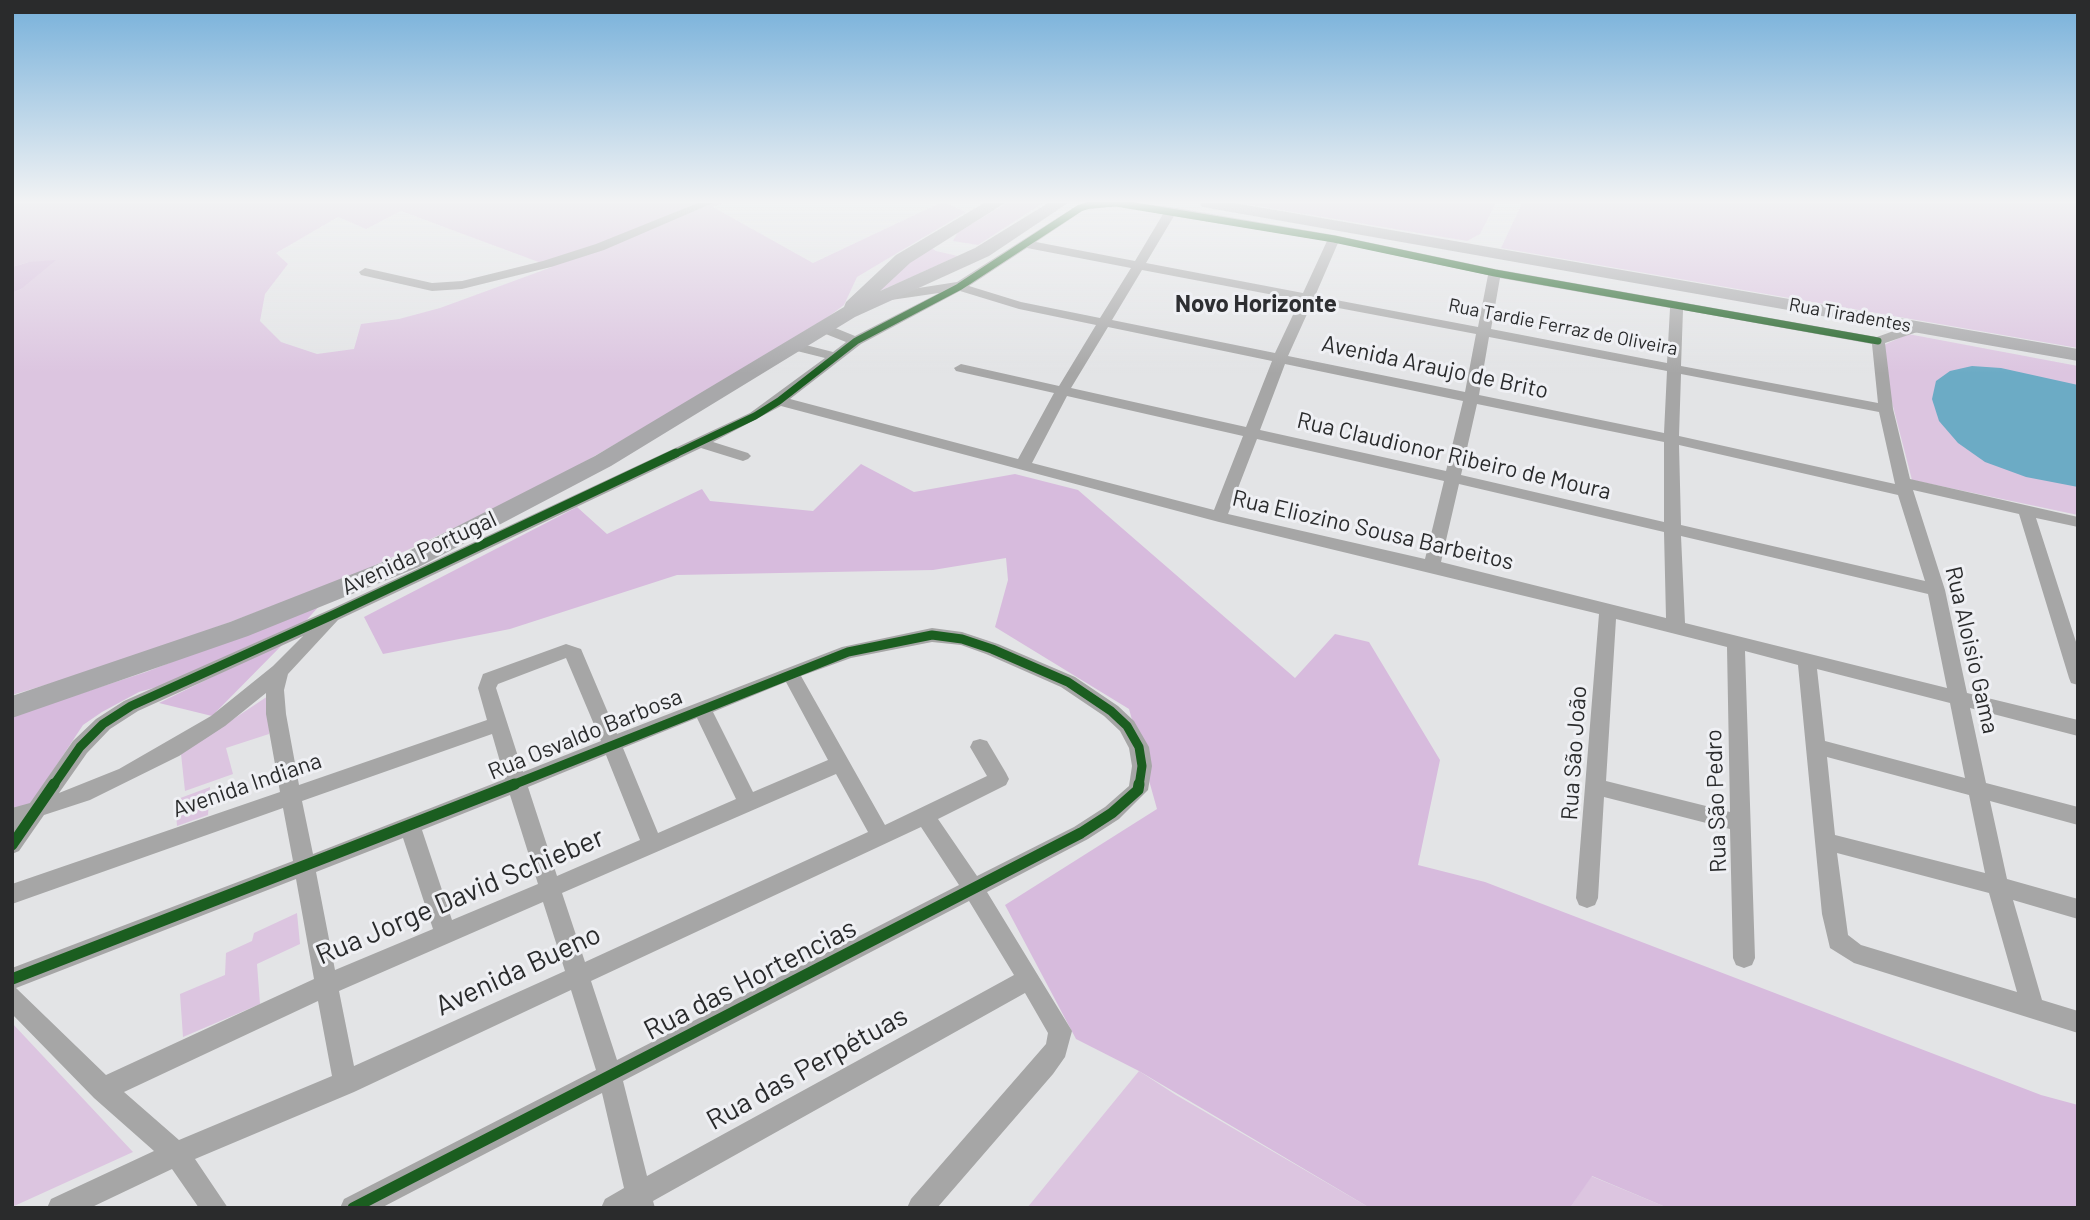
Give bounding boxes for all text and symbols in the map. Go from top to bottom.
district label: Novo Horizonte [1175,290,1337,318]
street label: Rua Tiradentes [1787,293,1913,337]
street label: Rua Tardie Ferraz de Oliveira [1446,294,1680,360]
street label: Avenida Araujo de Brito [1319,329,1551,405]
street label: Rua Claudionor Ribeiro de Moura [1294,406,1614,506]
street label: Rua Eliozino Sousa Barbeitos [1230,484,1516,576]
street label: Avenida Portugal [337,505,501,601]
street label: Rua Aloisio Gama [1939,564,2005,736]
street label: Rua Osvaldo Barbosa [484,682,686,786]
street label: Rua São João [1556,685,1592,821]
street label: Rua São Pedro [1700,729,1732,873]
street label: Avenida Indiana [169,747,325,823]
street label: Rua Jorge David Schieber [311,820,609,972]
street label: Rua das Hortencias [638,911,862,1047]
street label: Avenida Bueno [430,917,606,1023]
street label: Rua das Perpétuas [701,999,913,1137]

